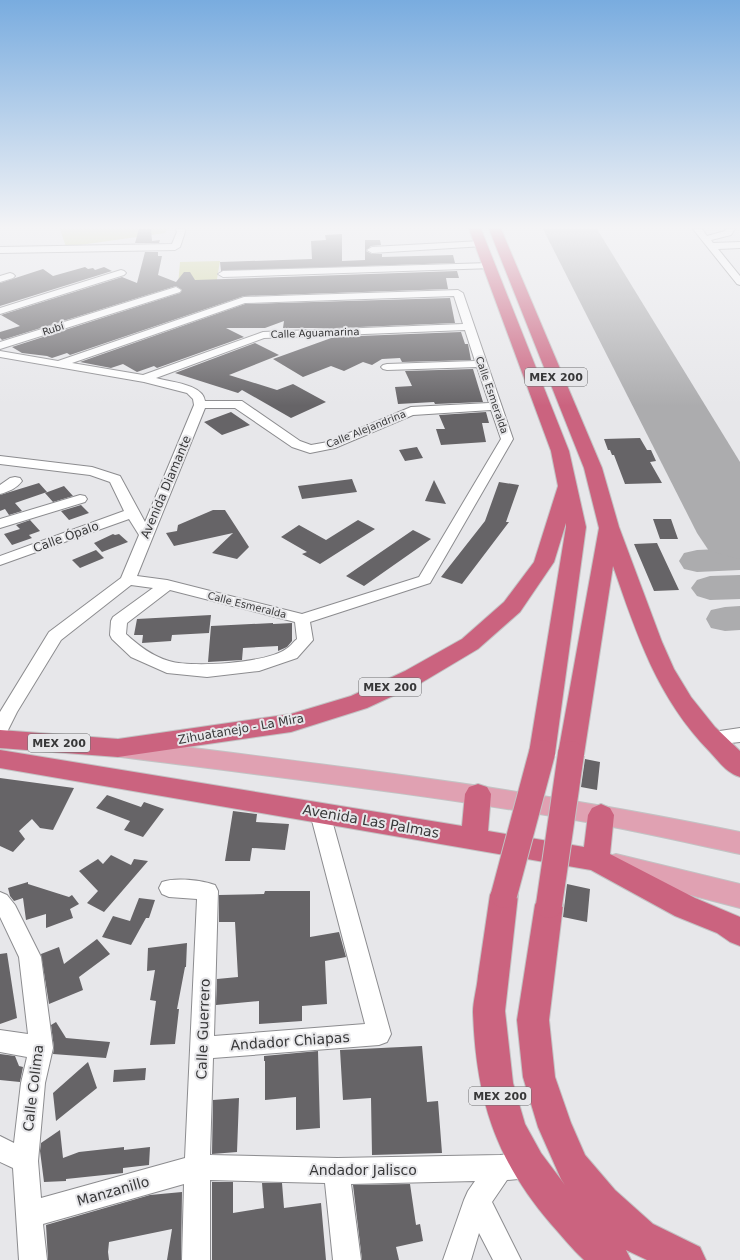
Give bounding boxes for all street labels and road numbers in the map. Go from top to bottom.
street label: Rubí [41,320,66,338]
street label: Calle Aguamarina [270,326,360,340]
street label: Calle Esmeralda [474,355,510,435]
road number: MEX 200 [525,368,587,386]
street label: Calle Alejandrina [325,408,407,450]
street label: Avenida Diamante [138,433,194,541]
street label: Calle Ópalo [31,518,101,555]
street label: Calle Esmeralda [206,590,288,620]
road number: MEX 200 [359,678,421,696]
street label: Zihuatanejo - La Mira [177,711,305,747]
road number: MEX 200 [28,734,90,752]
street label: Avenida Las Palmas [302,801,440,841]
street label: Calle Guerrero [193,978,213,1080]
street label: Andador Chiapas [230,1029,350,1053]
street label: Calle Colima [20,1044,46,1132]
road number: MEX 200 [469,1087,531,1105]
street label: Andador Jalisco [309,1162,417,1178]
street label: Manzanillo [75,1173,151,1209]

